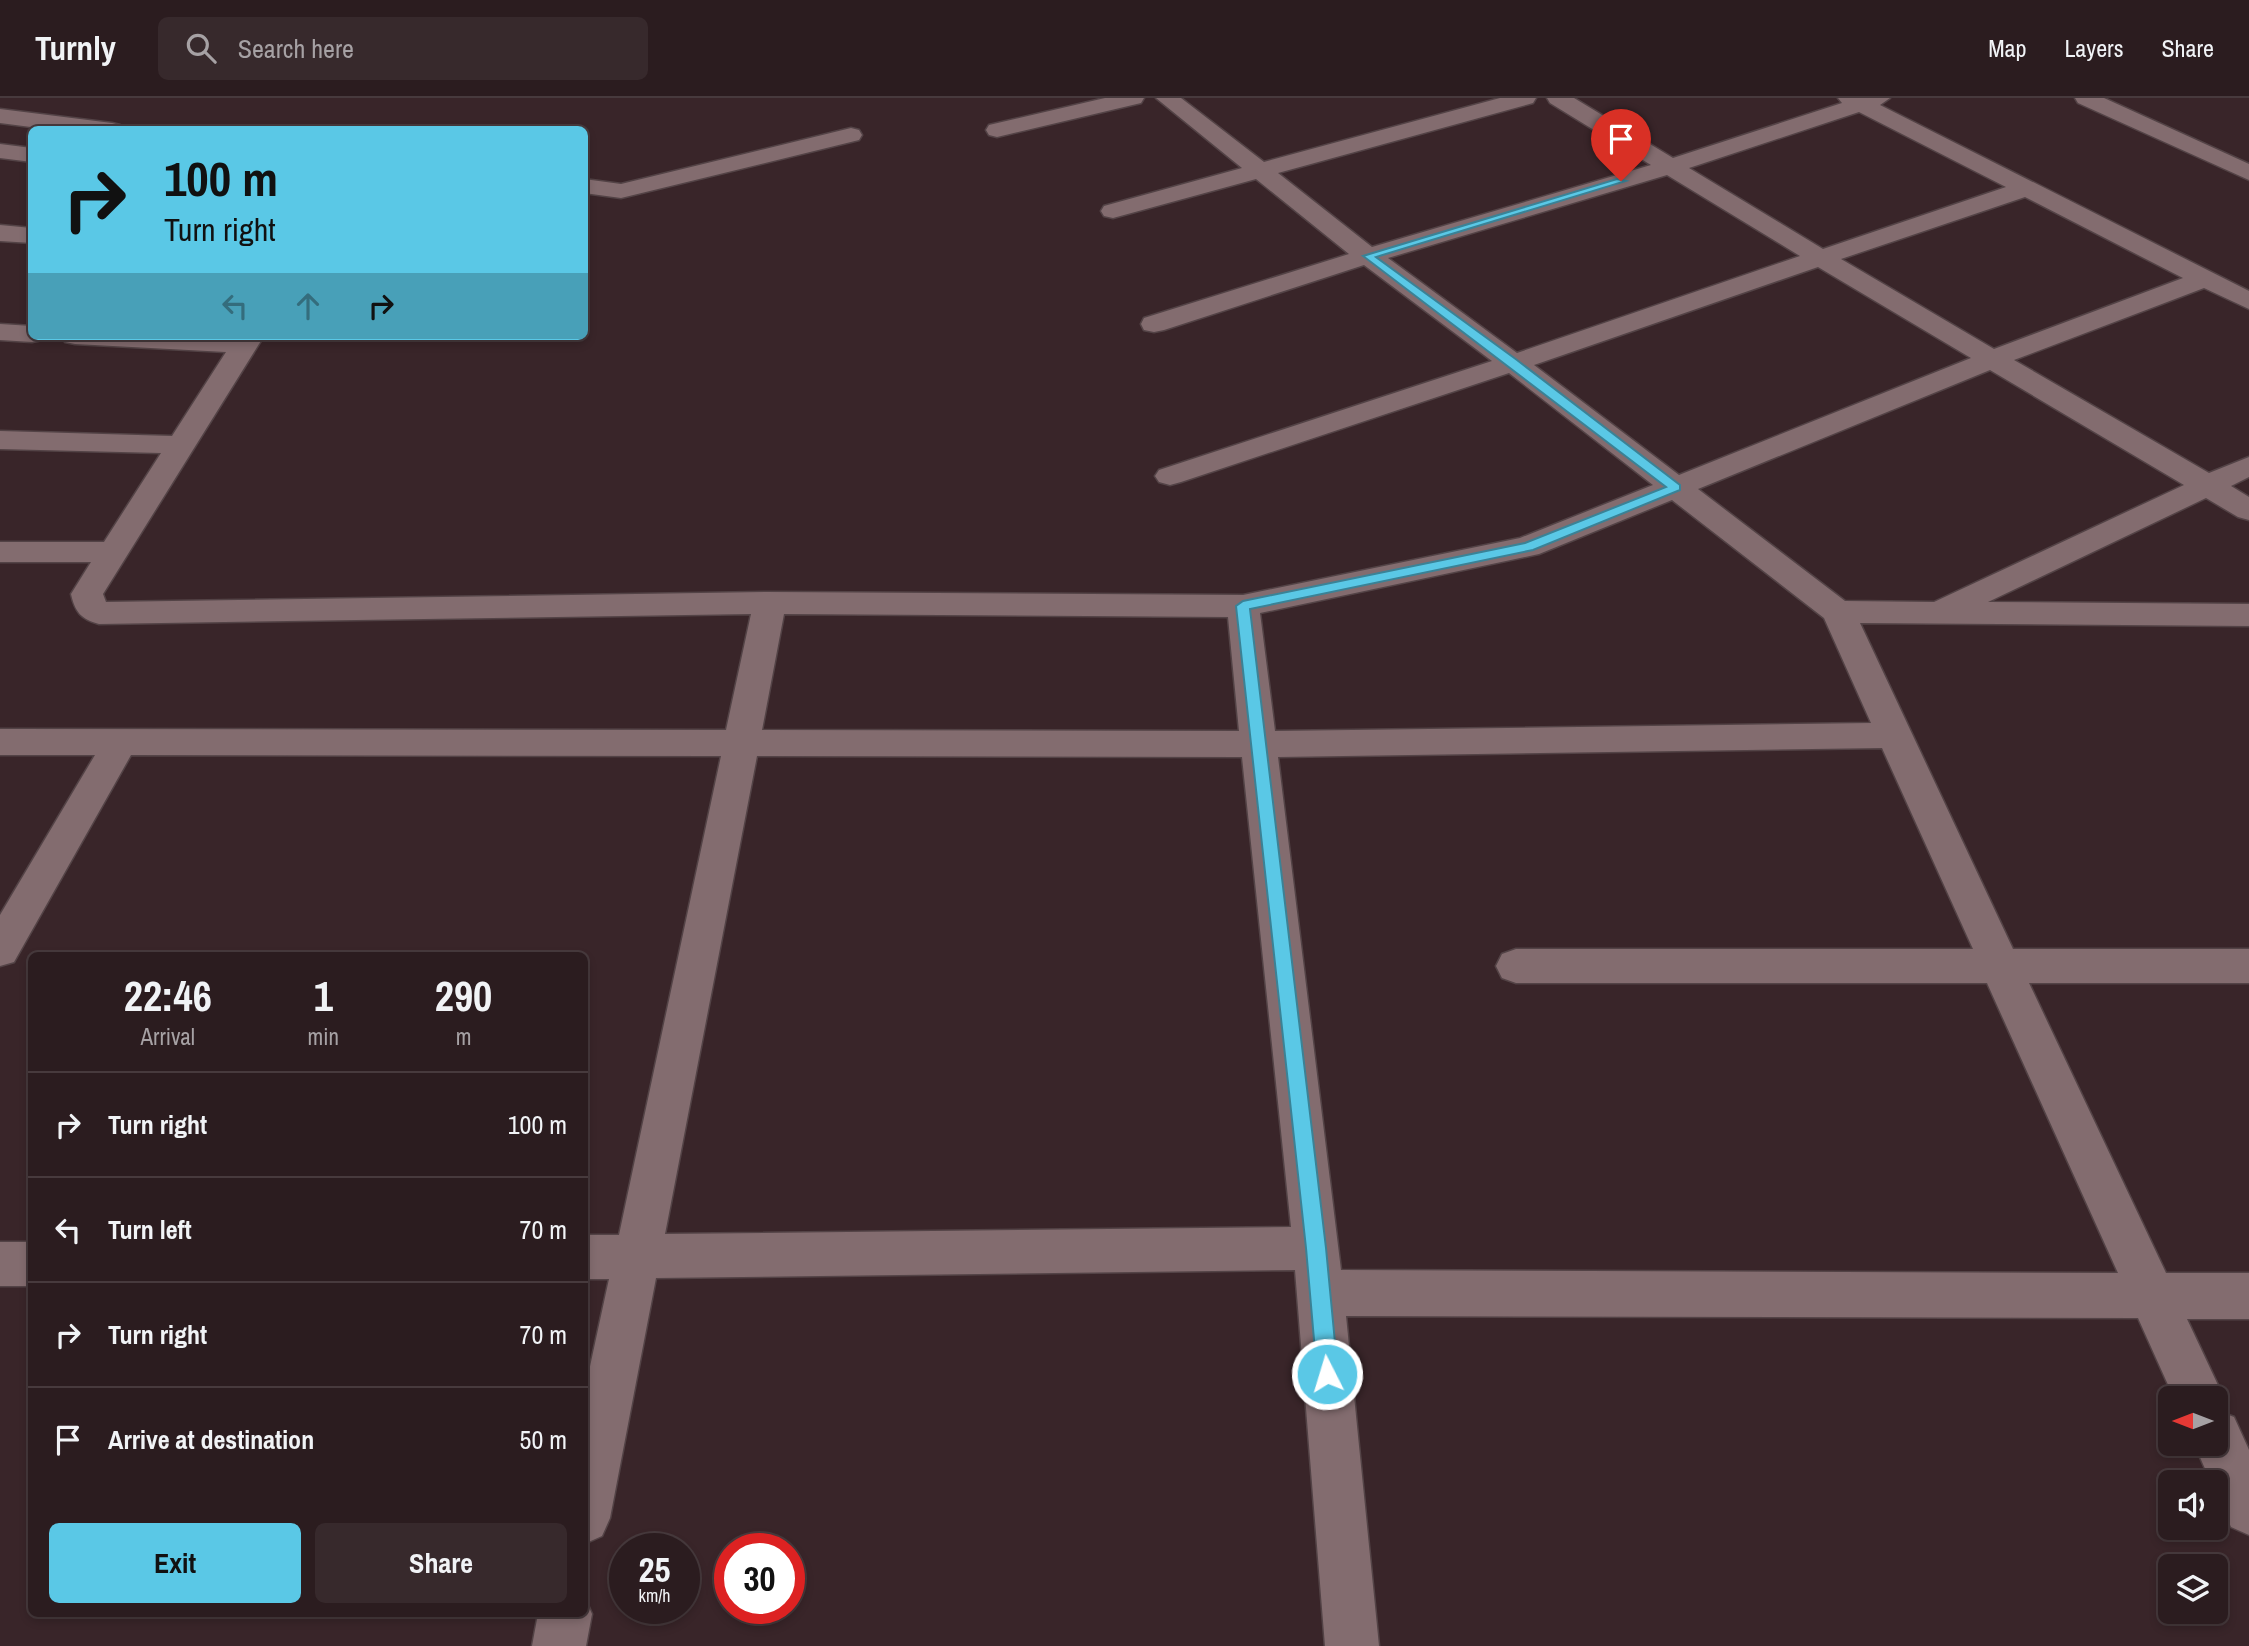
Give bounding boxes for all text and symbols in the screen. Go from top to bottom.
search box [158,17,648,80]
text: Turnly [35,26,116,70]
icon: search [182,29,220,67]
text: Search here [238,31,354,66]
text: Map [1988,32,2026,64]
text: Layers [2064,32,2123,64]
text: Share [2161,32,2214,64]
pin [1591,109,1651,181]
icon: arrive [1602,120,1640,158]
text: 100 m [164,145,278,211]
icon: right [49,154,140,245]
text: Turn right [164,208,276,251]
icon: left [216,287,254,325]
icon: ahead [289,287,327,325]
icon: right [362,287,400,325]
text: 22:46 [124,968,212,1024]
text: 1 [314,968,333,1024]
text: 290 [435,968,492,1024]
text: Arrival [141,1021,195,1052]
text: min [308,1021,339,1052]
text: m [456,1021,471,1052]
icon: right [49,1106,87,1144]
text: Turn right [108,1107,207,1142]
text: 100 m [508,1107,567,1142]
icon: left [49,1211,87,1249]
text: Turn left [108,1212,192,1247]
text: 70 m [520,1212,567,1247]
icon: right [49,1316,87,1354]
text: Turn right [108,1317,207,1352]
text: 70 m [520,1317,567,1352]
position arrow [1290,1337,1364,1411]
north arrow [2158,1386,2228,1456]
map controls [2158,1386,2228,1624]
icon: arrive [49,1421,87,1459]
text: Arrive at destination [108,1422,314,1457]
text: 50 m [520,1422,567,1457]
button: sound [2158,1470,2228,1540]
button: Exit [49,1523,301,1603]
button: Share [315,1523,567,1603]
speed limit sign: 30 [714,1533,805,1624]
text: 25 [639,1546,670,1593]
button: layers [2158,1554,2228,1624]
text: km/h [639,1583,671,1608]

